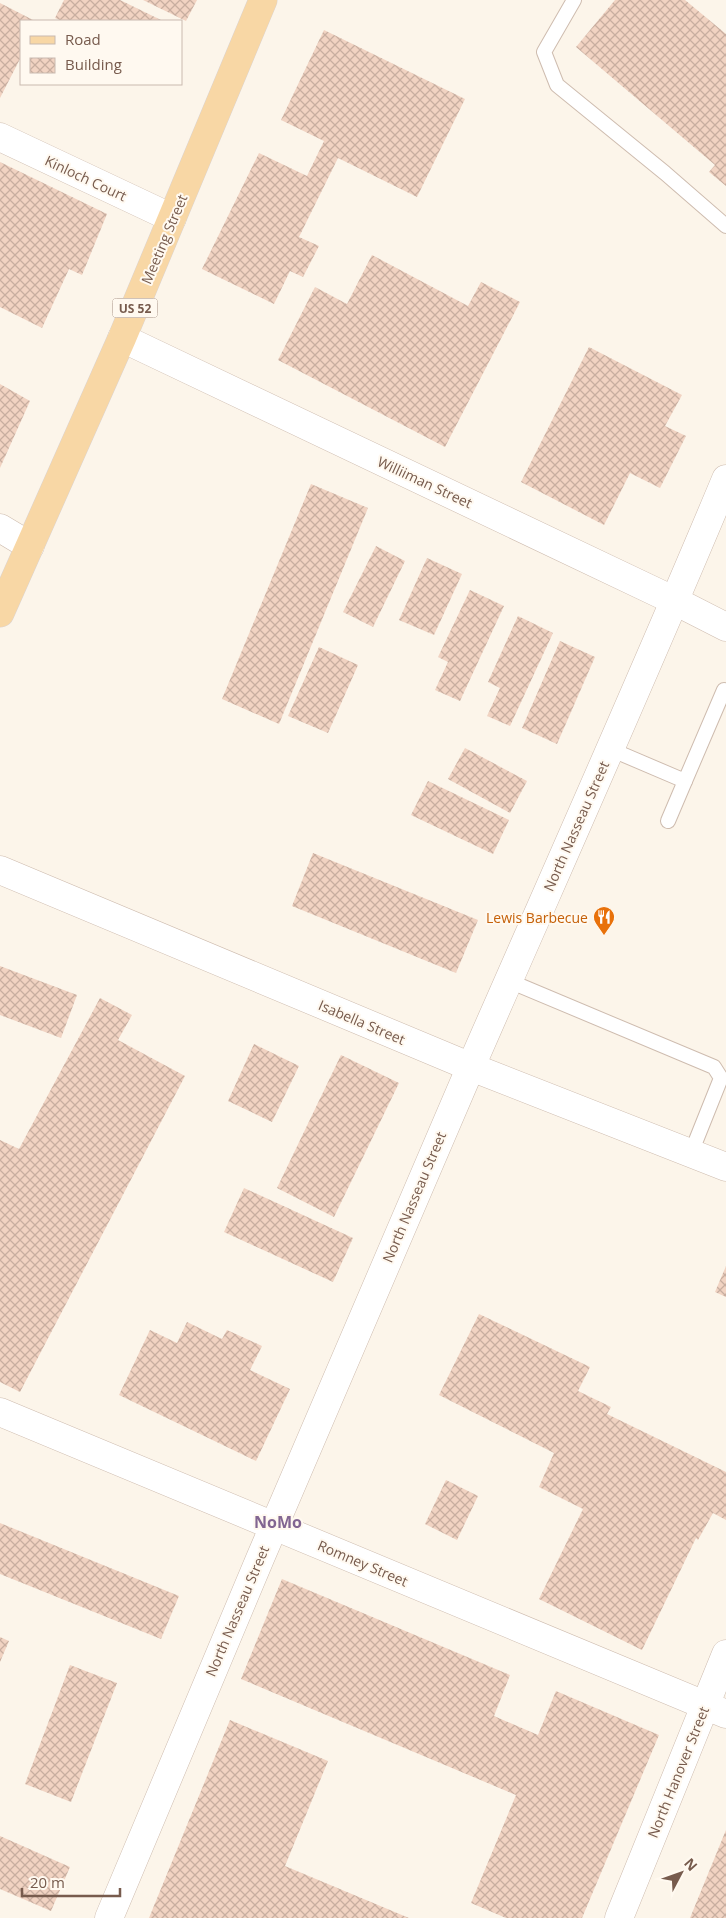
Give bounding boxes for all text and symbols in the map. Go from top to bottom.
legend [20,20,182,85]
text: Road [65,29,101,49]
text: Building [65,54,122,74]
street label: Kinloch Court [42,151,130,205]
street label: Meeting Street [137,191,191,287]
road number: US 52 [112,298,158,318]
street label: Williiman Street [374,452,476,512]
street label: North Nasseau Street [539,758,613,894]
restaurant icon: Lewis Barbecue [592,905,616,936]
place label: Lewis Barbecue [486,908,588,927]
street label: Isabella Street [316,995,408,1049]
street label: North Nasseau Street [378,1129,450,1265]
district label: NoMo [254,1511,302,1533]
street label: Romney Street [315,1535,411,1591]
street label: North Nasseau Street [201,1543,273,1679]
street label: North Hanover Street [643,1703,713,1841]
north arrow [656,1848,706,1898]
text: N [680,1854,702,1875]
scale bar [22,1866,120,1898]
text: 20 m [30,1872,65,1892]

